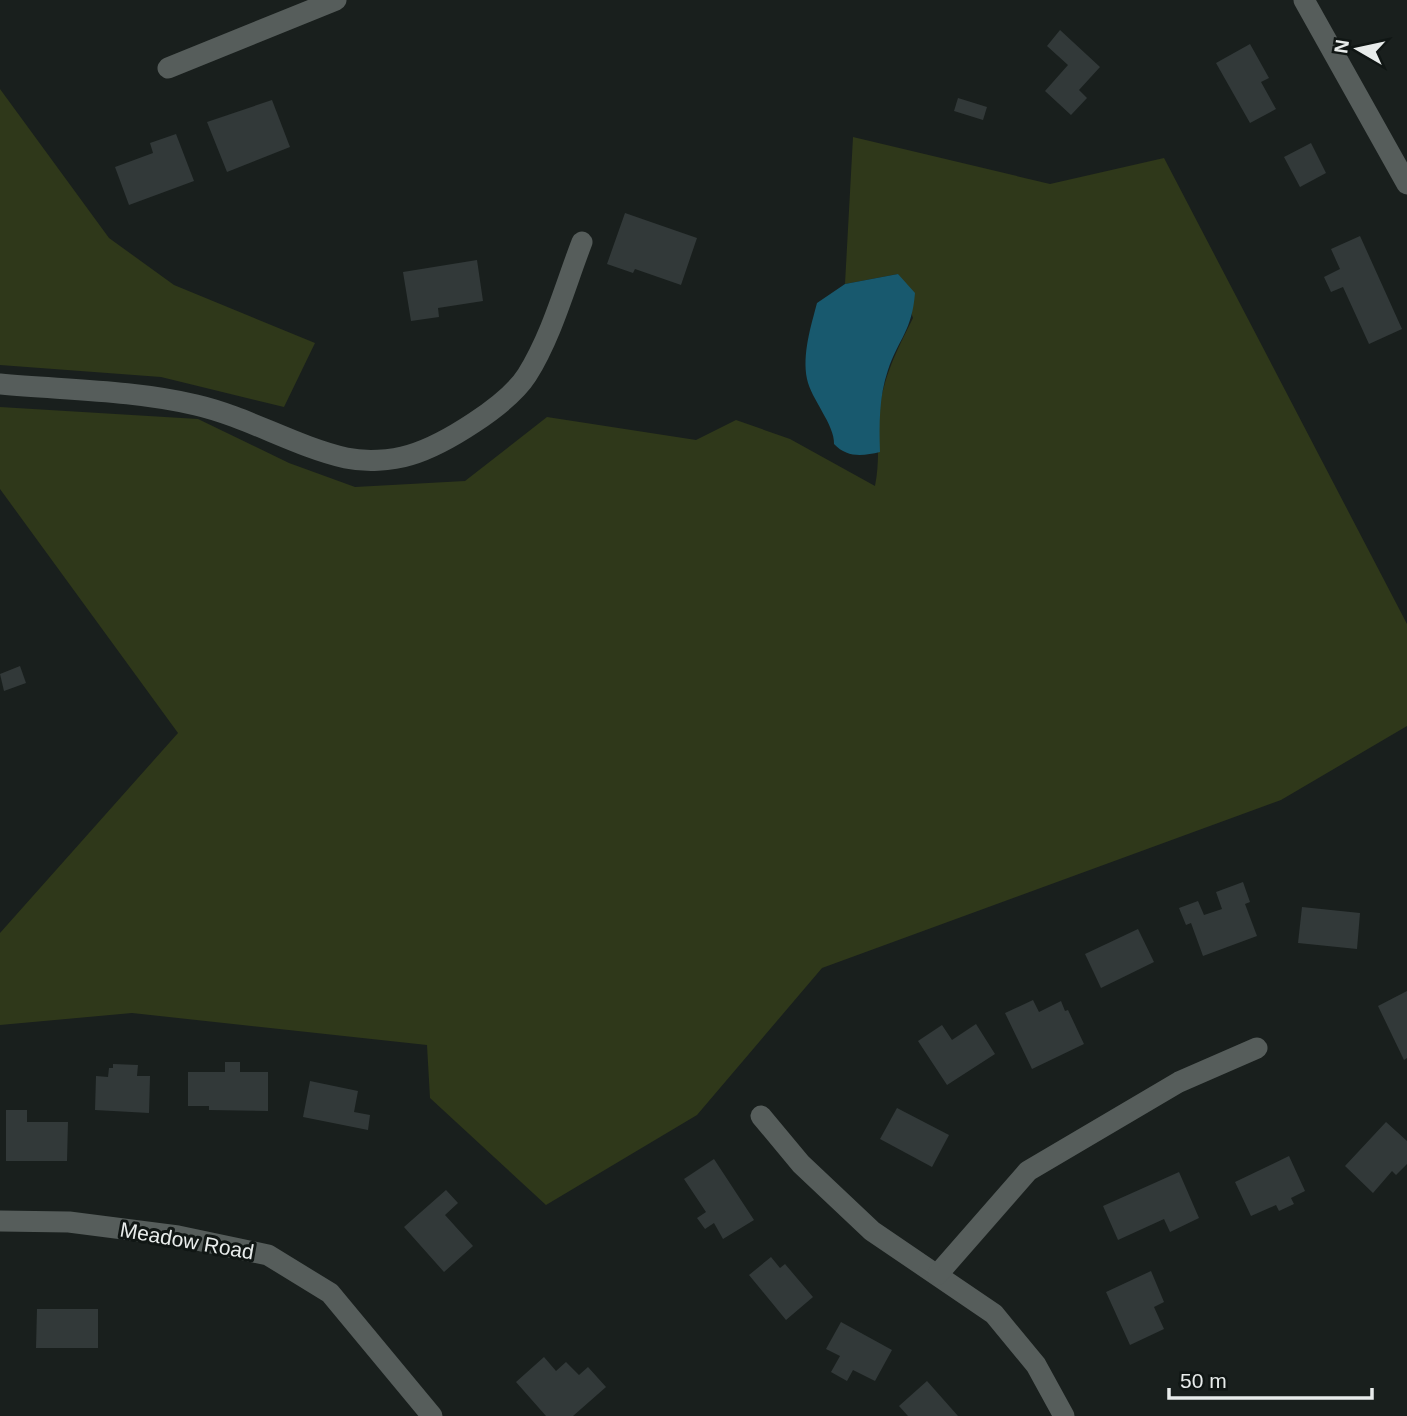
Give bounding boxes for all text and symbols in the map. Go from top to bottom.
north arrow [1323,14,1393,84]
text: N [1330,38,1353,55]
street label: Meadow Road [118,1217,256,1264]
scale bar [1169,1356,1372,1400]
text: 50 m [1180,1369,1227,1392]

